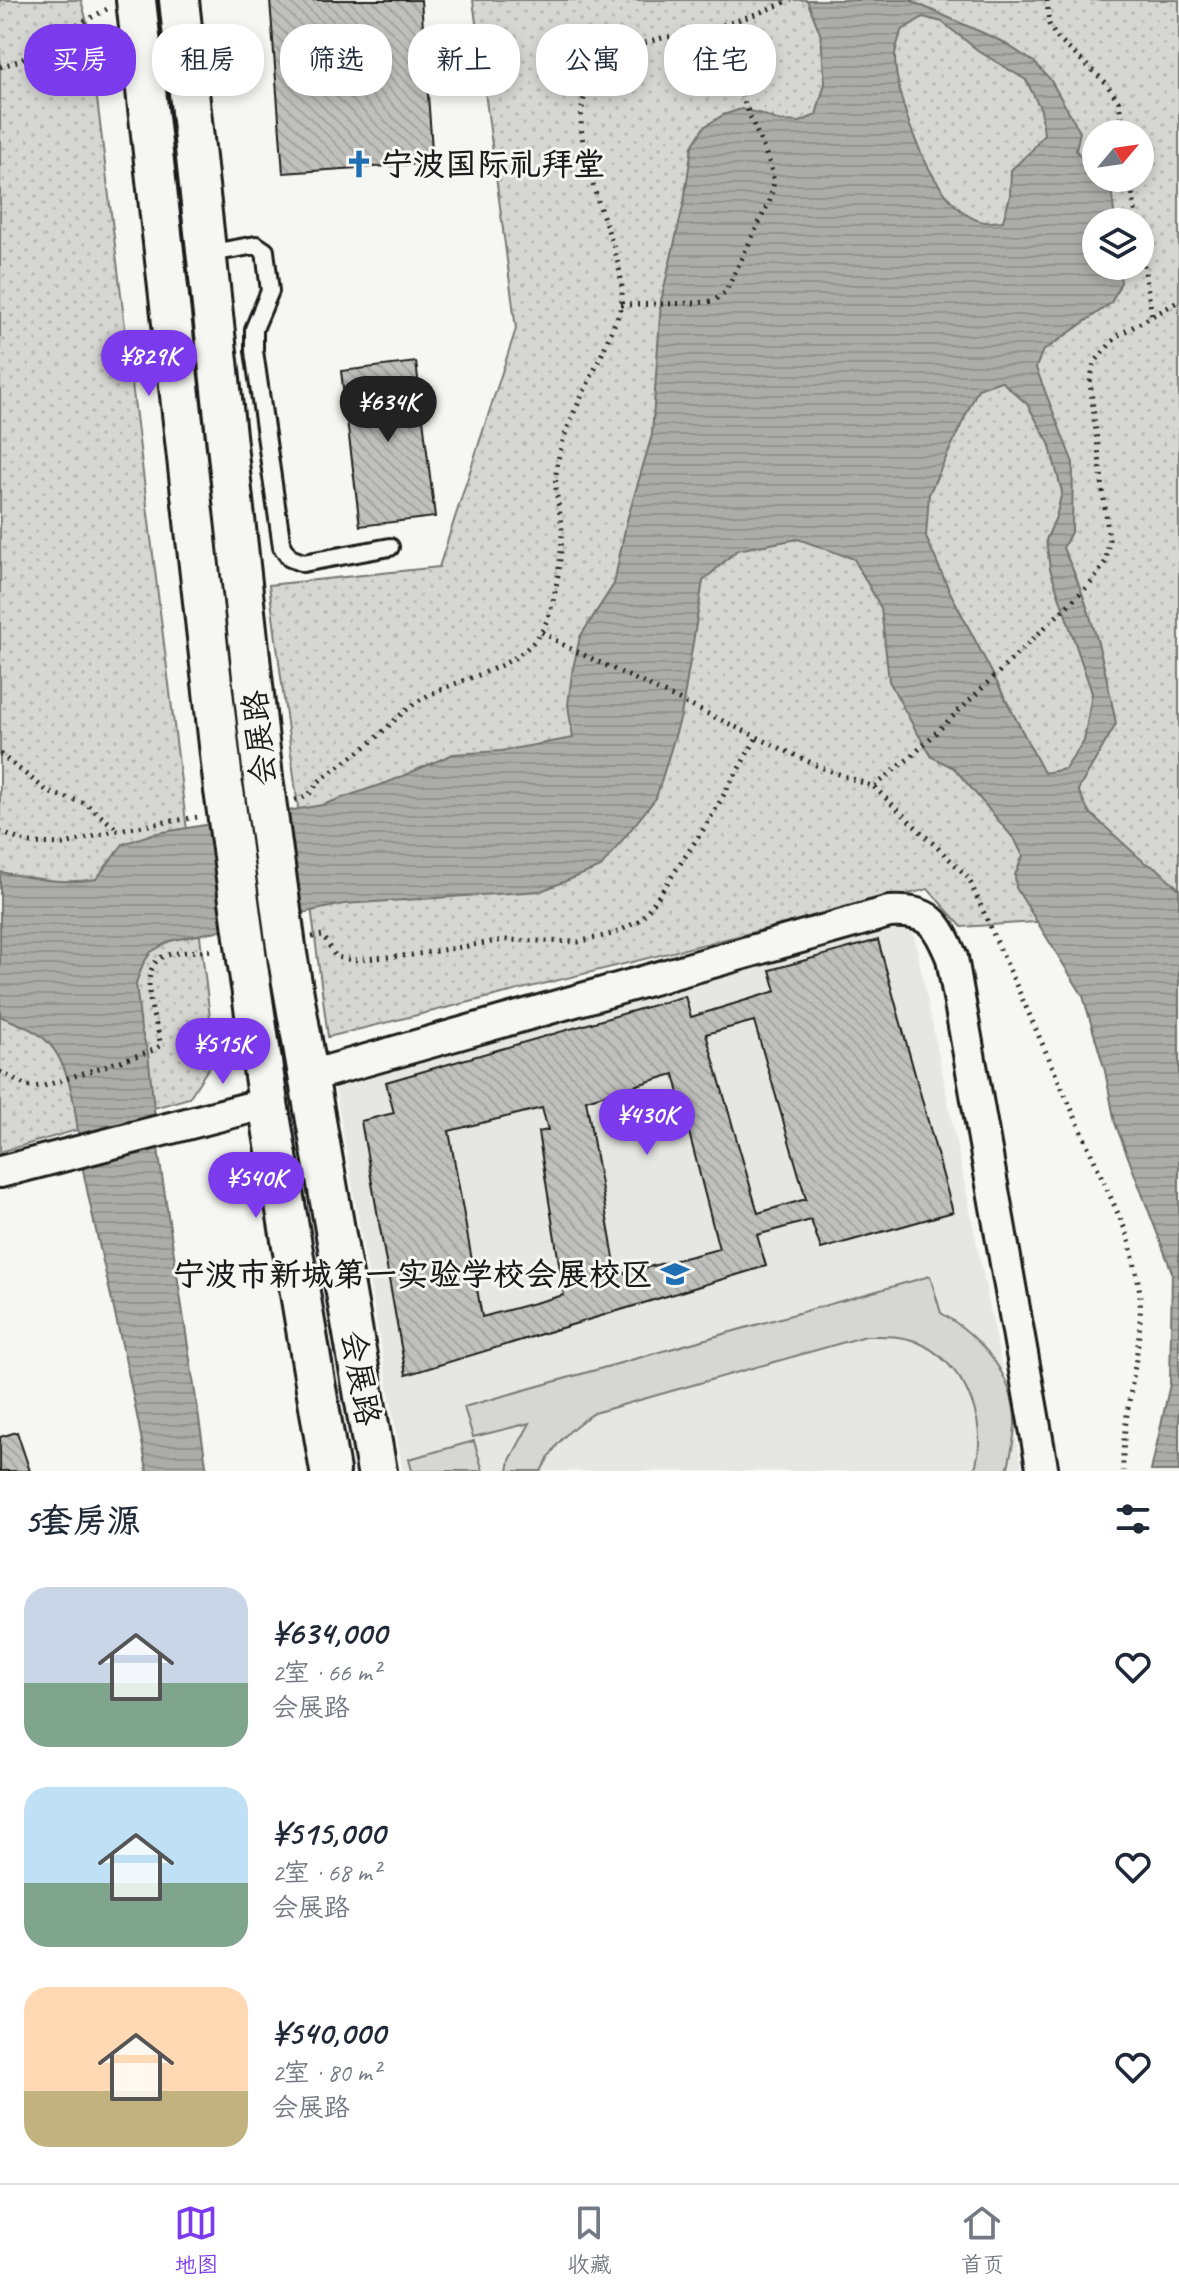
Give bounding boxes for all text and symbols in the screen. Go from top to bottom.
chip: 买房 [24,24,136,96]
chip: 租房 [152,24,264,96]
chip: 筛选 [280,24,392,96]
chip: 新上 [408,24,520,96]
chip: 公寓 [536,24,648,96]
chip: 住宅 [664,24,776,96]
north arrow [1082,120,1154,192]
map controls [1082,120,1154,280]
place label: 宁波国际礼拜堂 [381,144,605,185]
church icon: 宁波国际礼拜堂 [344,149,374,179]
button: layers [1082,208,1154,280]
pin: ¥829K [93,330,205,398]
text: ¥829K [119,339,179,372]
pin: ¥634K [332,376,444,444]
text: ¥634K [358,385,418,418]
street label: 会展路 [234,688,285,788]
pin: ¥515K [167,1018,279,1086]
text: ¥515K [193,1027,253,1060]
pin: ¥430K [591,1089,703,1157]
text: ¥430K [617,1098,677,1131]
pin: ¥540K [200,1152,312,1220]
text: ¥540K [226,1161,286,1194]
place label: 宁波市新城第一实验学校会展校区 [173,1254,653,1295]
school or university icon: 宁波市新城第一实验学校会展校区 [660,1259,690,1289]
street label: 会展路 [332,1327,389,1429]
icon: filters [1111,1497,1155,1541]
text: 5套房源 [24,1499,141,1542]
text: ¥634,000 [272,1611,387,1654]
icon: home [88,1619,184,1715]
icon: heart [1111,1645,1155,1689]
text: 2室 · 66 m² [272,1656,380,1689]
text: 会展路 [272,1691,350,1724]
text: ¥515,000 [272,1811,385,1854]
icon: home [88,1819,184,1915]
icon: heart [1111,1845,1155,1889]
text: 2室 · 68 m² [272,1856,380,1889]
text: 会展路 [272,1891,350,1924]
text: ¥540,000 [272,2011,385,2054]
icon: home [88,2019,184,2115]
icon: heart [1111,2045,1155,2089]
text: 2室 · 80 m² [272,2056,380,2089]
text: 会展路 [272,2091,350,2124]
tab: 地图 [174,2201,219,2279]
tab: 收藏 [567,2201,612,2279]
tab: 首页 [960,2201,1005,2279]

